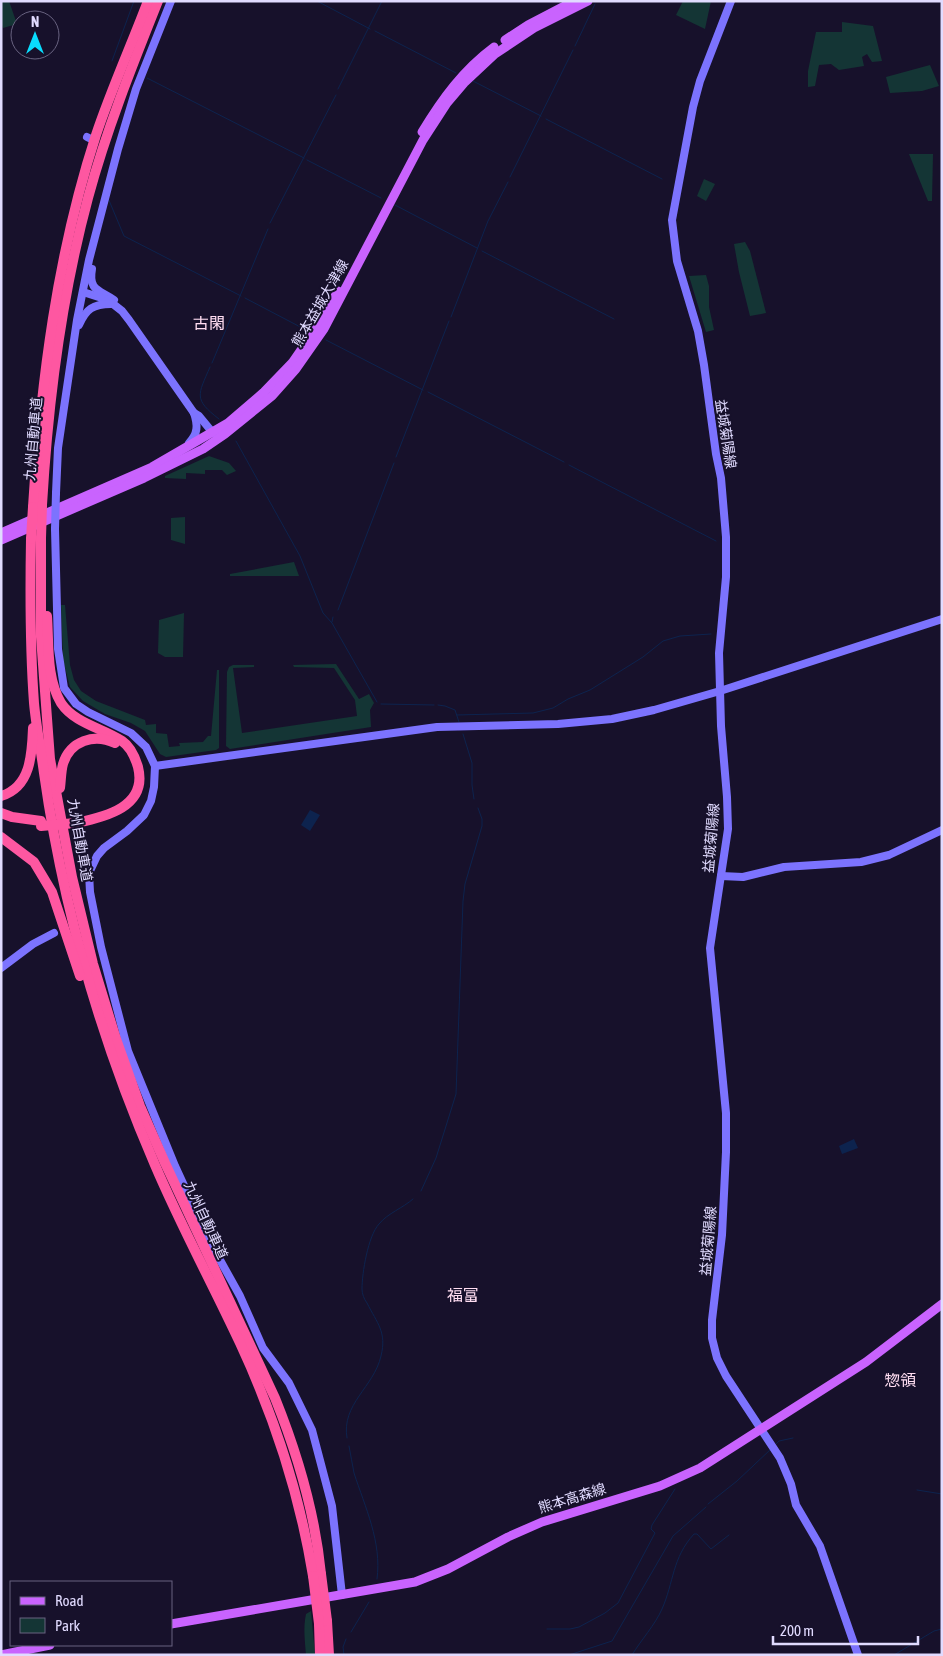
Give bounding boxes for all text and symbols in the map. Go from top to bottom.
north arrow [10,10,60,60]
text: N [31,14,39,30]
street label: 熊本益城大津線 [289,257,351,349]
district label: 古閑 [193,314,225,332]
street label: 九州自動車道 [21,396,45,482]
street label: 益城菊陽線 [713,398,739,470]
street label: 九州自動車道 [65,797,95,883]
street label: 益城菊陽線 [700,802,722,874]
street label: 九州自動車道 [181,1179,231,1261]
street label: 益城菊陽線 [697,1205,719,1277]
district label: 福富 [447,1286,479,1304]
district label: 惣領 [884,1371,916,1389]
street label: 熊本高森線 [536,1480,608,1516]
legend [10,1581,172,1646]
text: Road [55,1592,84,1609]
scale bar [773,1614,918,1646]
text: Park [55,1617,80,1634]
text: 200 m [780,1622,814,1639]

